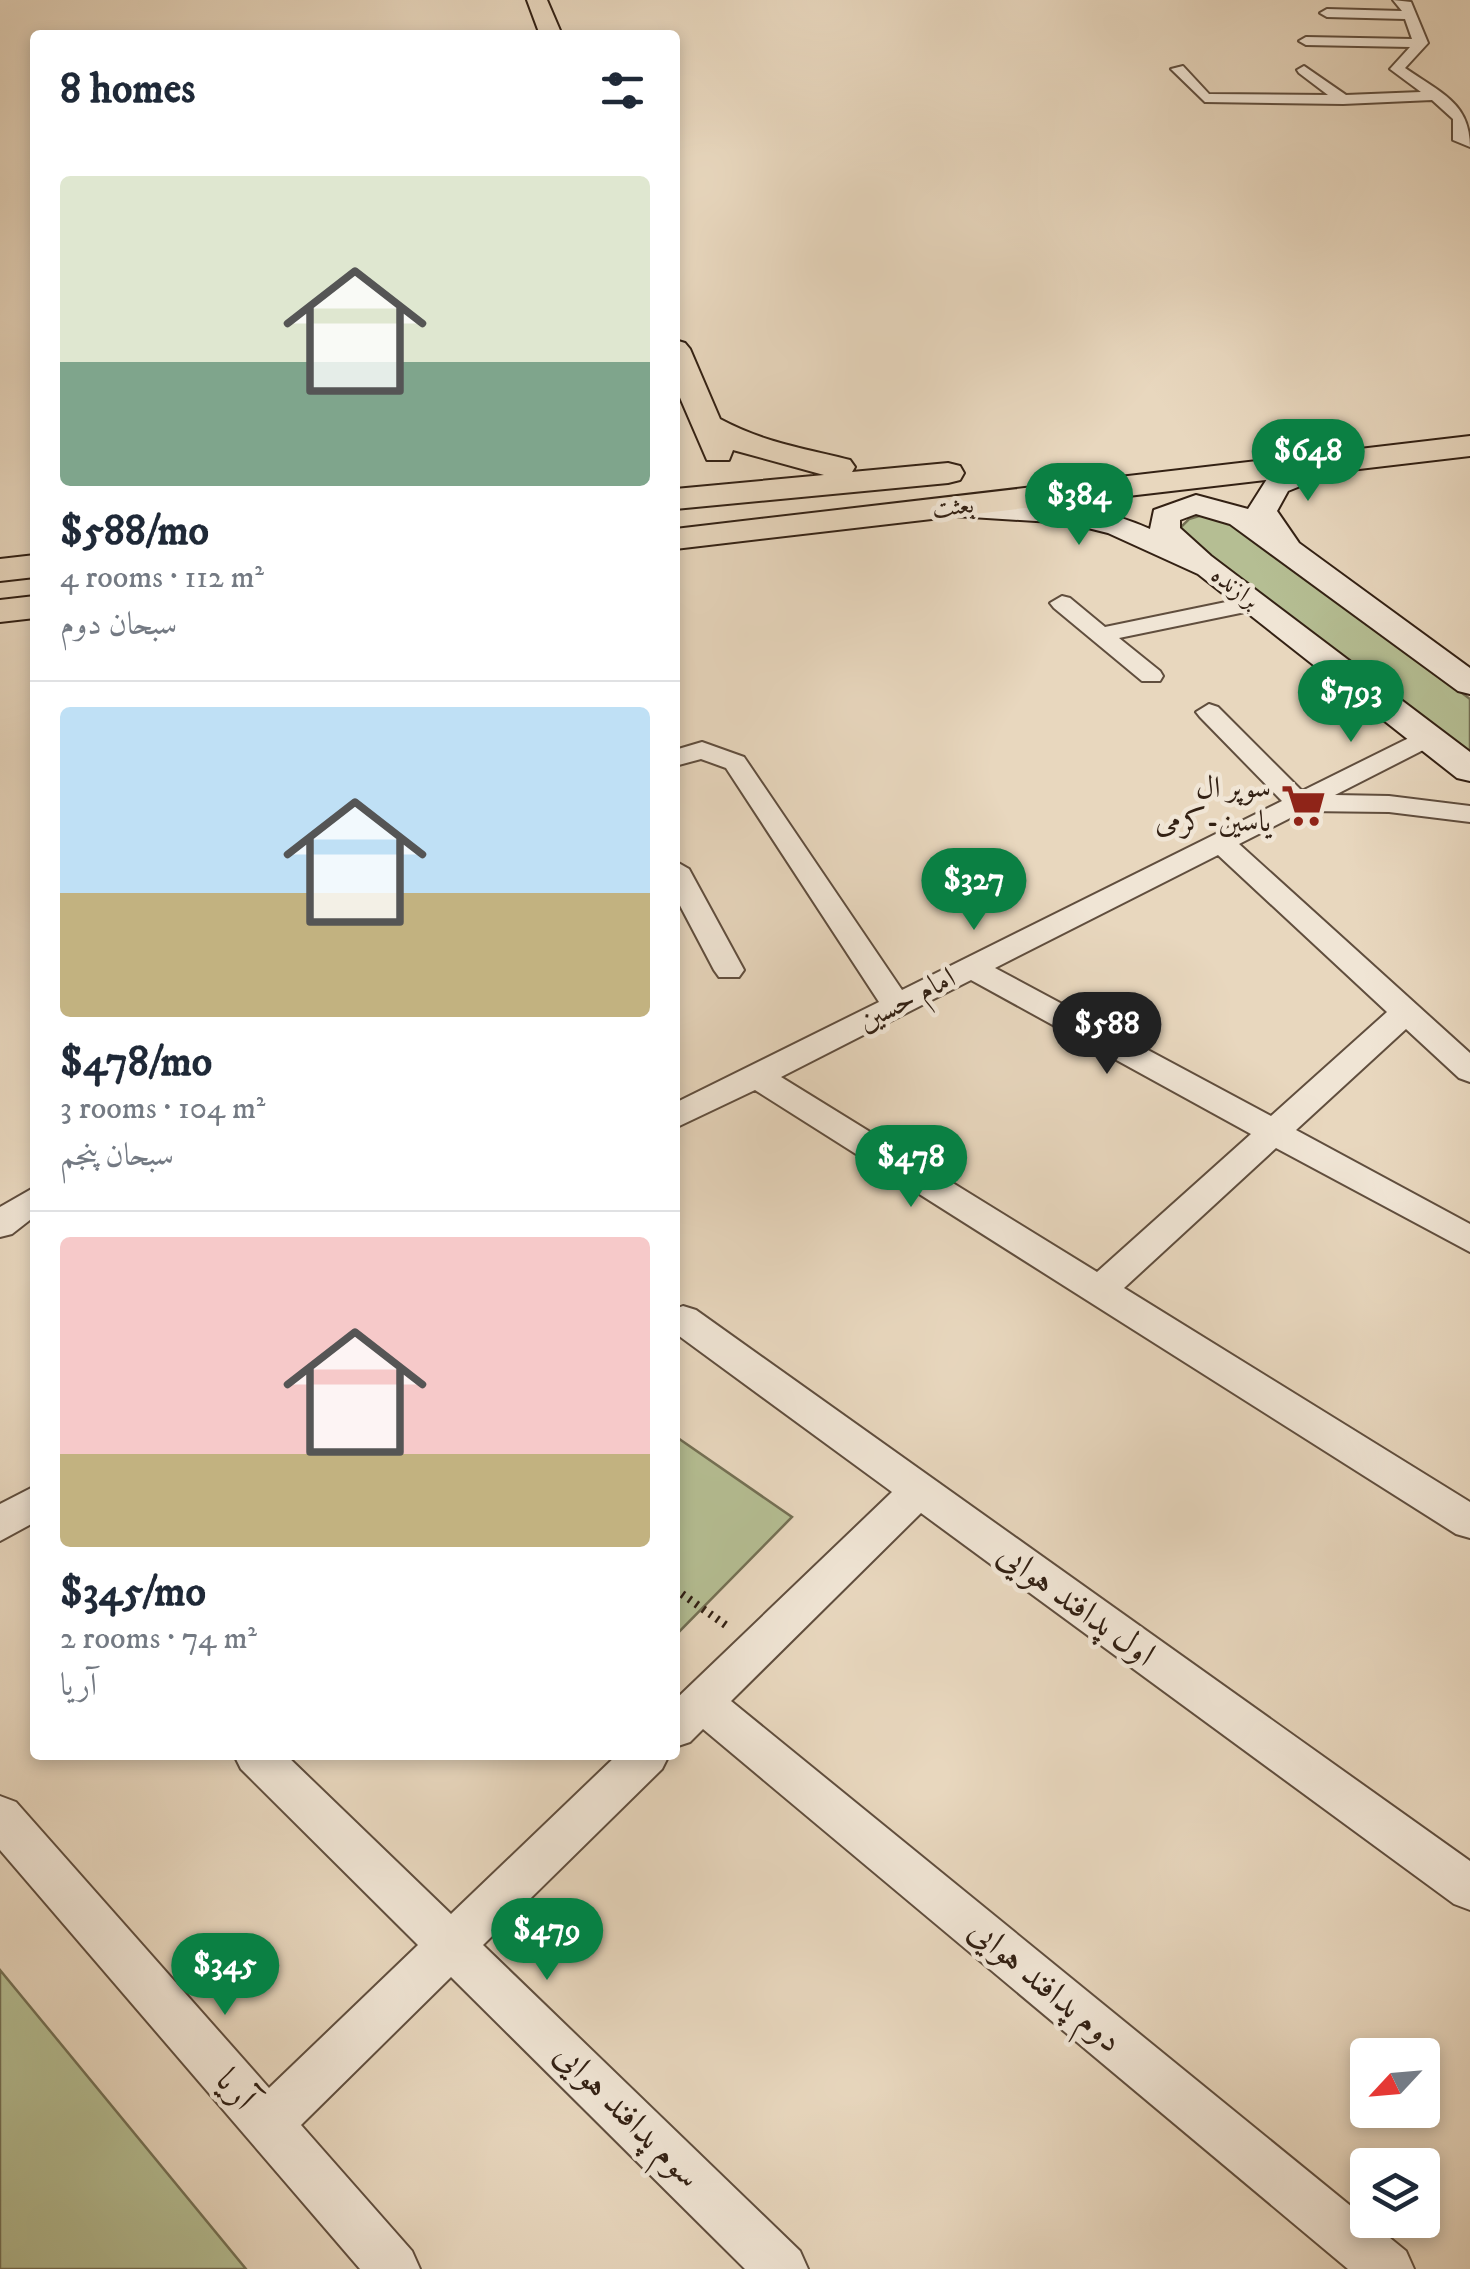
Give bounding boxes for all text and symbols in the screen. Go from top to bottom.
icon: filters [595,63,650,118]
text: 8 homes [60,64,195,116]
icon: home [265,241,445,421]
pin: $648 [1249,419,1367,504]
text: $648 [1274,431,1342,471]
pin: $384 [1020,463,1138,548]
text: $384 [1047,475,1111,515]
street label: بعثت [930,489,976,525]
text: $588/mo [60,506,209,558]
text: 4 rooms · 112 m² [60,558,264,598]
street label: برازنده [1205,560,1266,617]
text: سبحان دوم [60,605,177,645]
pin: $793 [1292,660,1410,745]
text: $793 [1320,672,1382,712]
place label: سوپر ال یاسین-کرمی [1155,770,1272,841]
icon: home [265,772,445,952]
supermarket icon: سوپر ال یاسین-کرمی [1280,781,1328,829]
pin: $327 [915,848,1033,933]
text: $327 [943,860,1005,900]
street label: امام حسین [852,960,965,1046]
pin: $588 [1048,992,1166,1077]
text: $588 [1074,1004,1140,1044]
text: $478/mo [60,1037,212,1089]
text: 3 rooms · 104 m² [60,1089,265,1129]
pin: $478 [852,1125,970,1210]
text: سبحان پنجم [60,1136,174,1176]
text: $478 [877,1137,945,1177]
icon: home [265,1302,445,1482]
street label: اول پدافند هوایی [988,1533,1164,1677]
text: $345/mo [60,1567,206,1619]
text: 2 rooms · 74 m² [60,1619,257,1659]
text: آریا [60,1666,97,1706]
pin: $479 [488,1898,606,1983]
street label: دوم پدافند هوایی [955,1909,1131,2068]
text: $479 [513,1910,581,1950]
pin: $345 [166,1933,284,2018]
text: $345 [193,1945,257,1985]
street label: سوم پدافند هوایی [539,2033,710,2204]
north arrow [1350,2038,1440,2128]
map controls [1350,2038,1440,2238]
street label: آریا [205,2060,267,2122]
button: layers [1350,2148,1440,2238]

